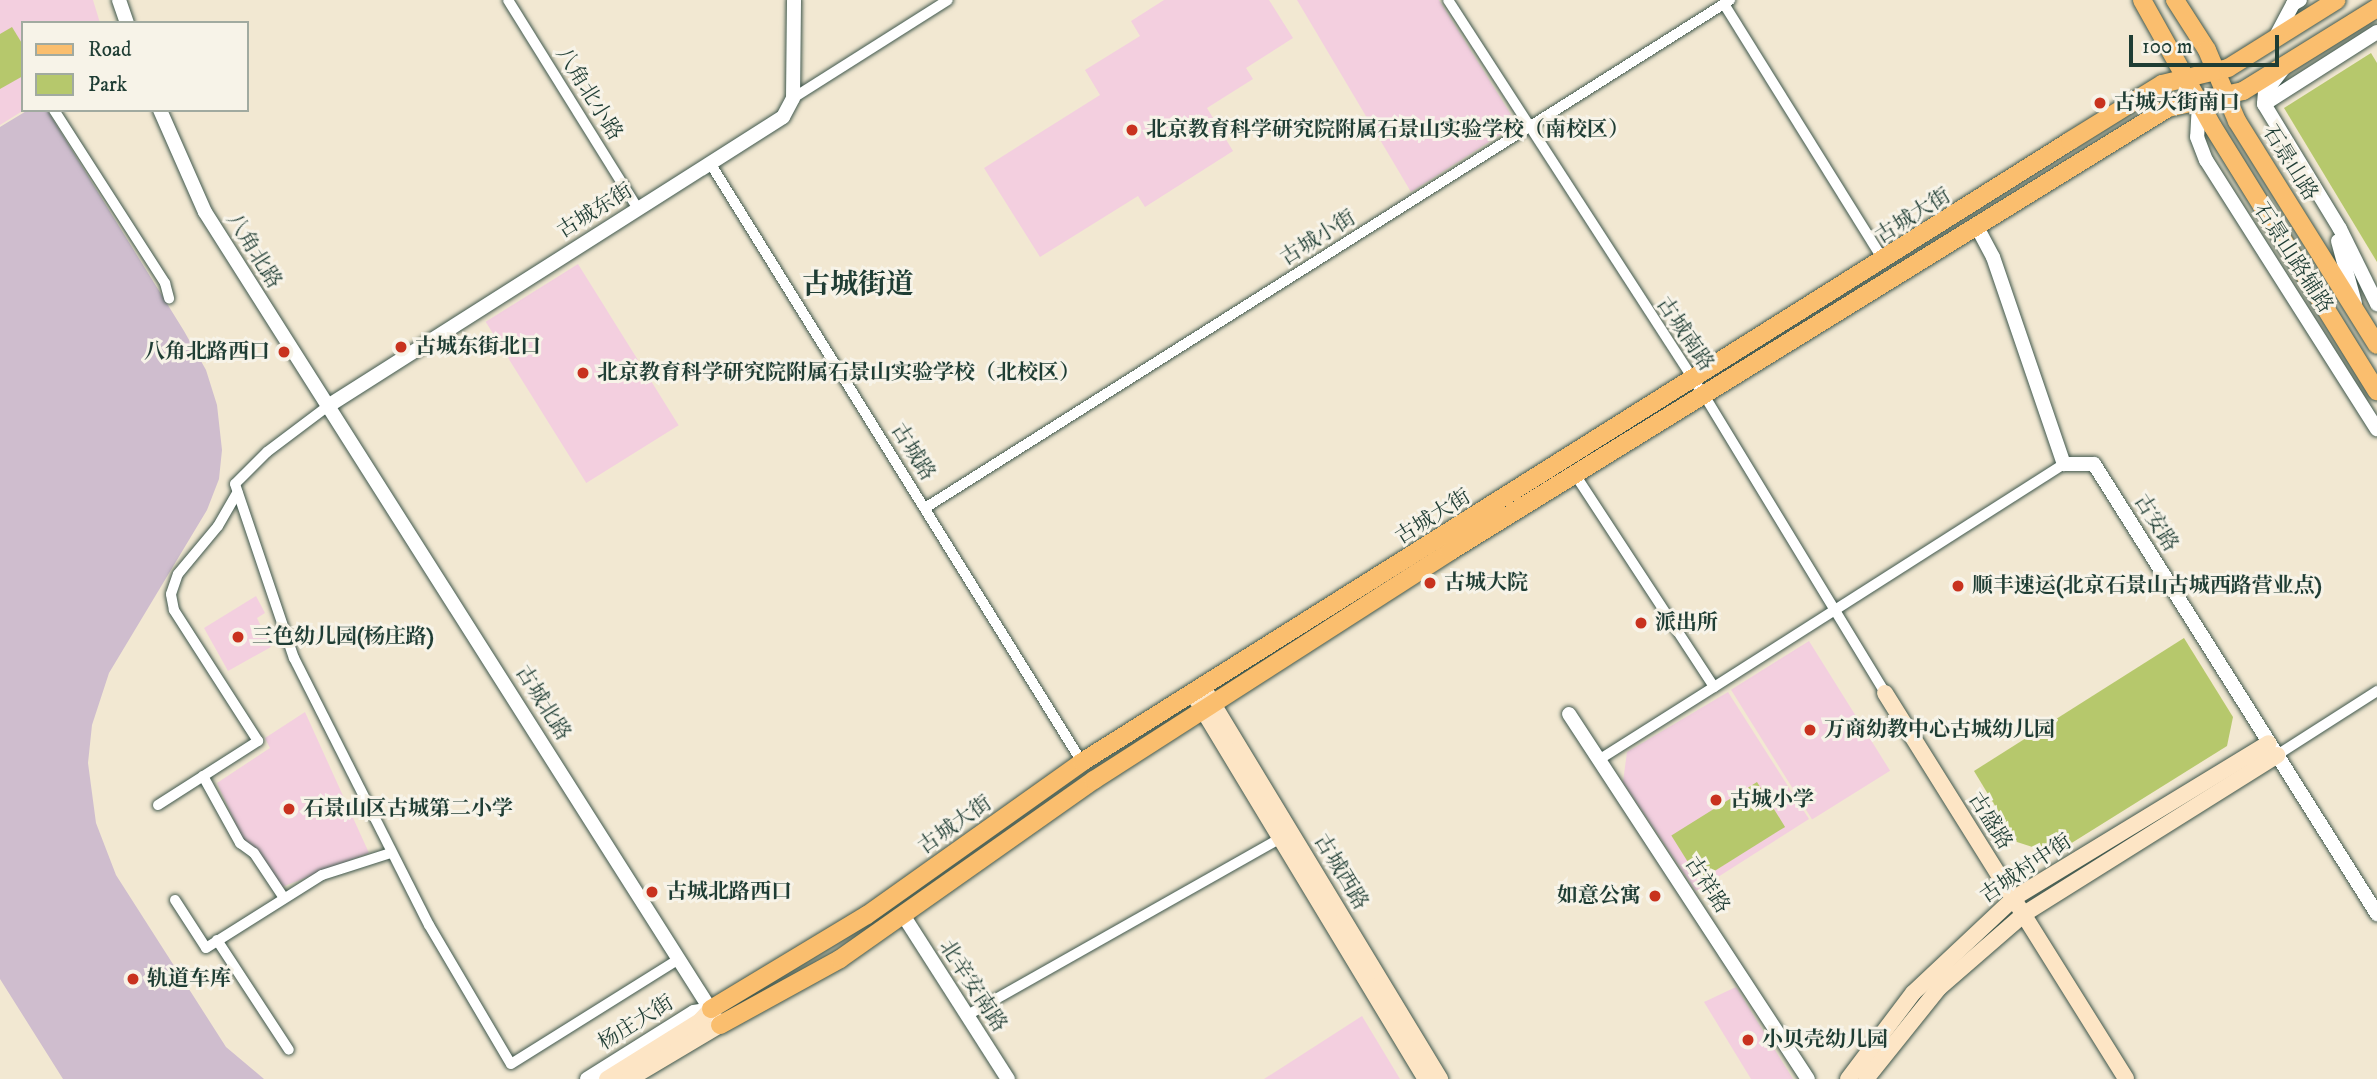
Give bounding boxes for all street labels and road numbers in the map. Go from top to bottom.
street label: 八角北小路 [550,43,628,145]
street label: 石景山路 [2257,121,2323,205]
street label: 古城东街 [553,178,637,244]
street label: 古城大街 [1871,183,1955,249]
street label: 石景山路辅路 [2248,198,2338,318]
street label: 古城小街 [1276,205,1360,271]
street label: 八角北路 [221,209,287,293]
street label: 古城南路 [1651,292,1719,376]
street label: 古城路 [886,419,940,485]
street label: 古城大街 [1391,484,1475,550]
street label: 古安路 [2129,490,2183,556]
street label: 古城北路 [510,661,576,745]
street label: 古盛路 [1963,788,2017,854]
street label: 古城大街 [913,791,997,859]
street label: 古城村中街 [1975,829,2077,909]
street label: 古城西路 [1309,830,1373,914]
street label: 古祥路 [1679,852,1735,918]
street label: 北辛安南路 [934,935,1012,1037]
street label: 杨庄大街 [594,990,678,1056]

